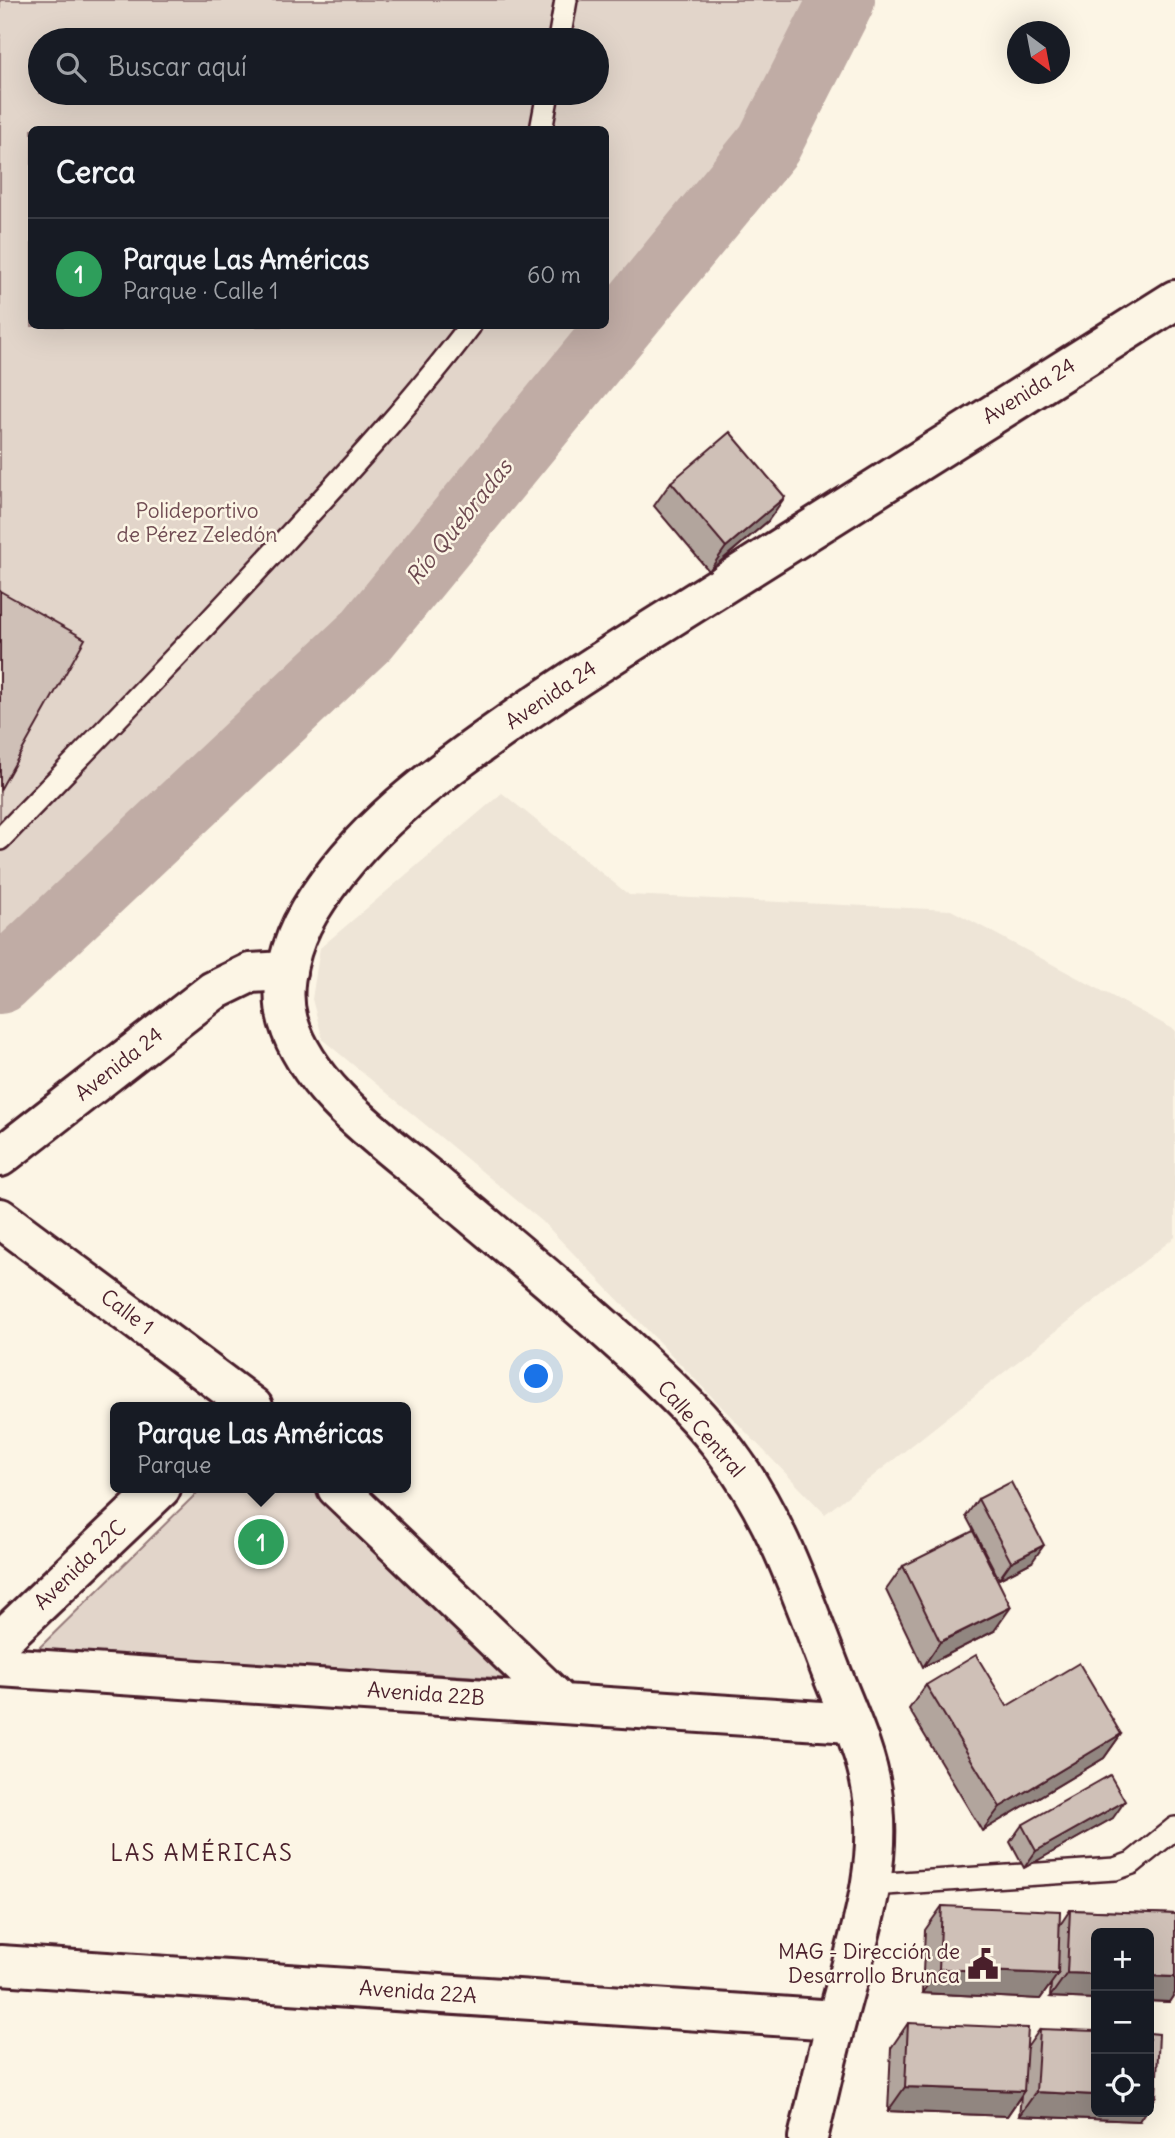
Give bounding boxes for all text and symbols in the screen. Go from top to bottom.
north arrow [1007,21,1070,84]
search box [28,28,609,105]
icon: search [52,48,90,86]
text: Buscar aquí [108,50,247,83]
text: Cerca [56,153,135,191]
text: Parque Las Américas [123,243,369,276]
text: 1 [74,260,84,289]
text: 60 m [527,260,581,289]
text: Parque · Calle 1 [123,276,278,305]
street label: Avenida 24 [977,351,1080,430]
water label: Río Quebradas [399,452,519,590]
park label: Polideportivo de Pérez Zeledón [117,497,277,548]
street label: Avenida 24 [500,654,602,735]
street label: Avenida 24 [69,1021,168,1106]
street label: Calle 1 [95,1283,159,1340]
your location [519,1359,553,1393]
street label: Calle Central [652,1375,751,1483]
popup [110,1402,411,1493]
text: Parque Las Américas [137,1417,384,1450]
text: Parque [137,1450,211,1479]
street label: Avenida 22C [28,1514,132,1615]
pin: 1 [238,1516,284,1568]
street label: Avenida 22B [366,1676,486,1711]
district label: LAS AMÉRICAS [110,1838,294,1867]
map controls [1091,1928,1154,2117]
button: + [1091,1928,1154,1991]
place label: MAG - Dirección de Desarrollo Brunca [778,1938,960,1989]
public building icon: MAG - Dirección de Desarrollo Brunca [966,1947,1000,1981]
street label: Avenida 22A [358,1974,478,2009]
button: − [1091,1991,1154,2054]
button: locate [1091,2054,1154,2117]

